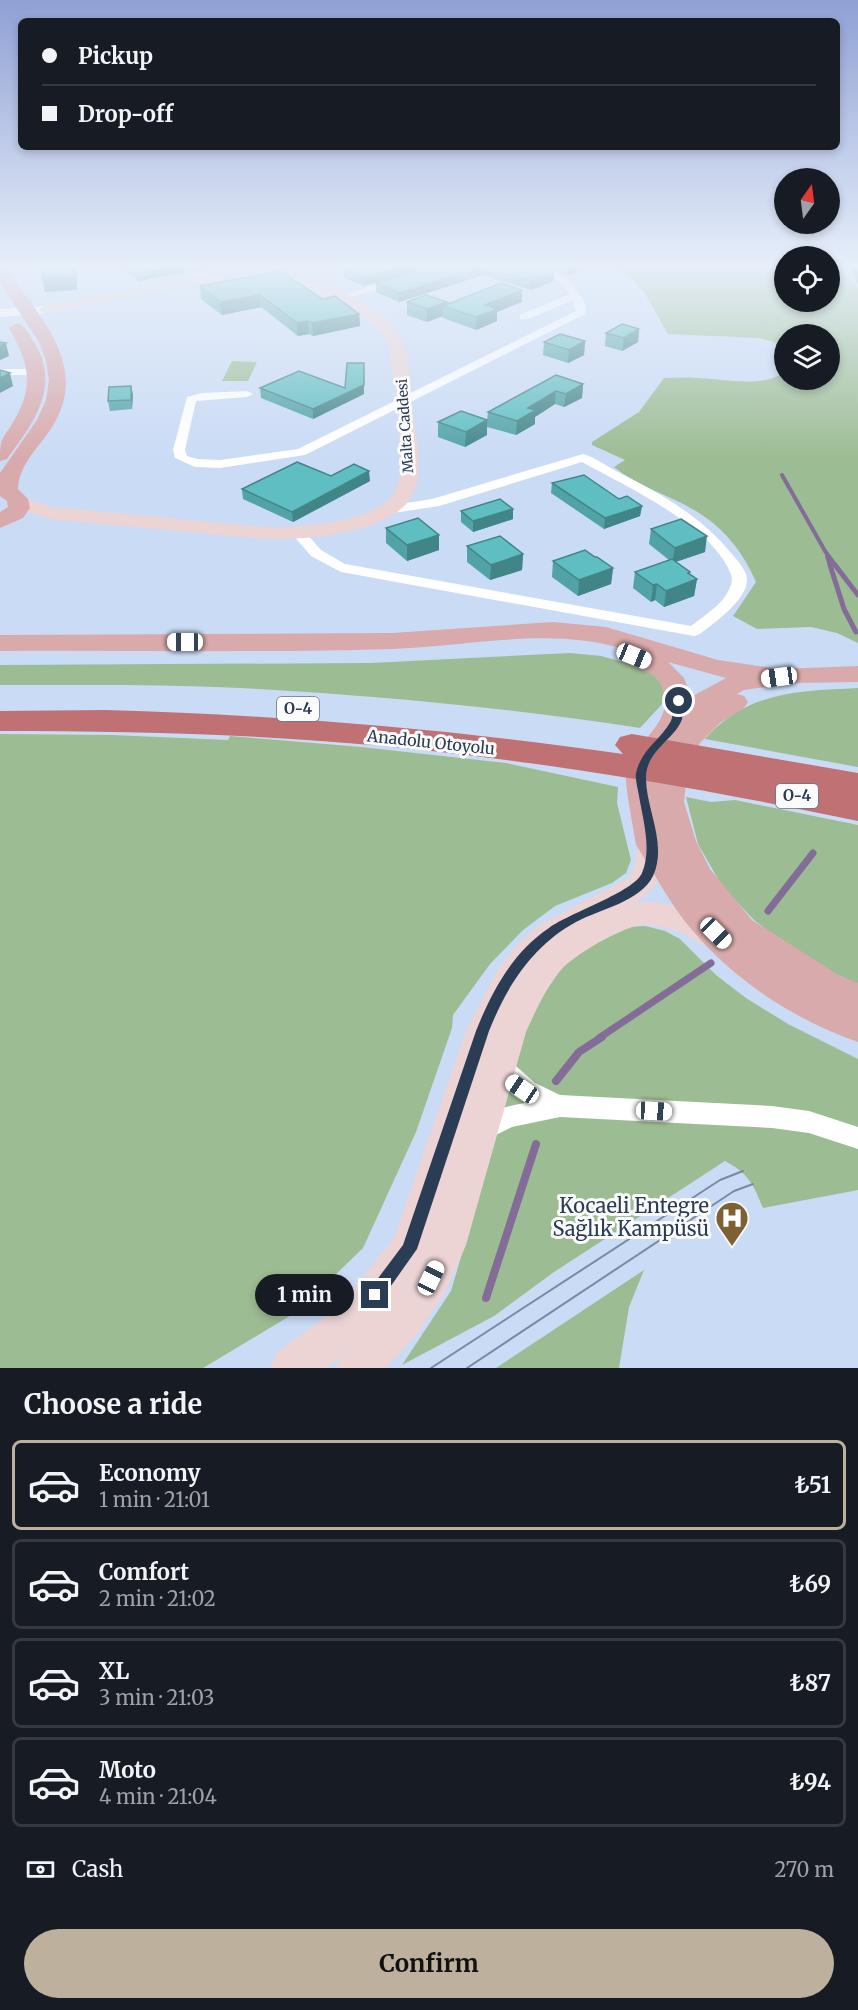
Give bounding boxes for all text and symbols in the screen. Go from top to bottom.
text: Pickup [78,42,153,70]
text: Drop-off [78,100,173,128]
north arrow [774,168,840,234]
map controls [774,168,840,390]
button: locate [774,246,840,312]
button: layers [774,324,840,390]
street label: Malta Caddesi [393,378,417,474]
car [167,633,203,651]
car [614,641,654,671]
car [760,666,798,688]
route start [665,687,692,714]
road number: O-4 [277,697,319,721]
street label: Anadolu Otoyolu [365,725,496,759]
road number: O-4 [776,784,818,808]
car [697,914,735,952]
car [502,1071,542,1107]
car [636,1101,672,1121]
place label: Kocaeli Entegre Sağlık Kampüsü [552,1193,709,1241]
hospital icon: Kocaeli Entegre Sağlık Kampüsü [714,1200,750,1247]
car [415,1258,447,1298]
callout: 1 min [255,1274,354,1316]
route end [361,1281,388,1308]
text: 1 min [277,1282,332,1307]
text: Choose a ride [24,1387,202,1421]
icon: car [27,1458,81,1512]
text: Economy [99,1459,200,1487]
text: ₺51 [795,1471,831,1499]
text: 1 min · 21:01 [99,1487,210,1512]
icon: car [27,1557,81,1611]
text: Comfort [99,1558,189,1586]
text: ₺69 [789,1570,831,1598]
text: 2 min · 21:02 [99,1586,216,1611]
icon: car [27,1656,81,1710]
text: XL [99,1657,129,1685]
text: ₺87 [790,1669,831,1697]
text: 3 min · 21:03 [99,1685,214,1710]
icon: car [27,1755,81,1809]
text: Moto [99,1756,156,1784]
text: ₺94 [790,1768,831,1796]
text: 4 min · 21:04 [99,1784,217,1809]
icon: cash [24,1853,57,1886]
text: Cash [72,1855,123,1883]
text: 270 m [774,1857,834,1882]
button: Confirm [24,1929,834,1998]

